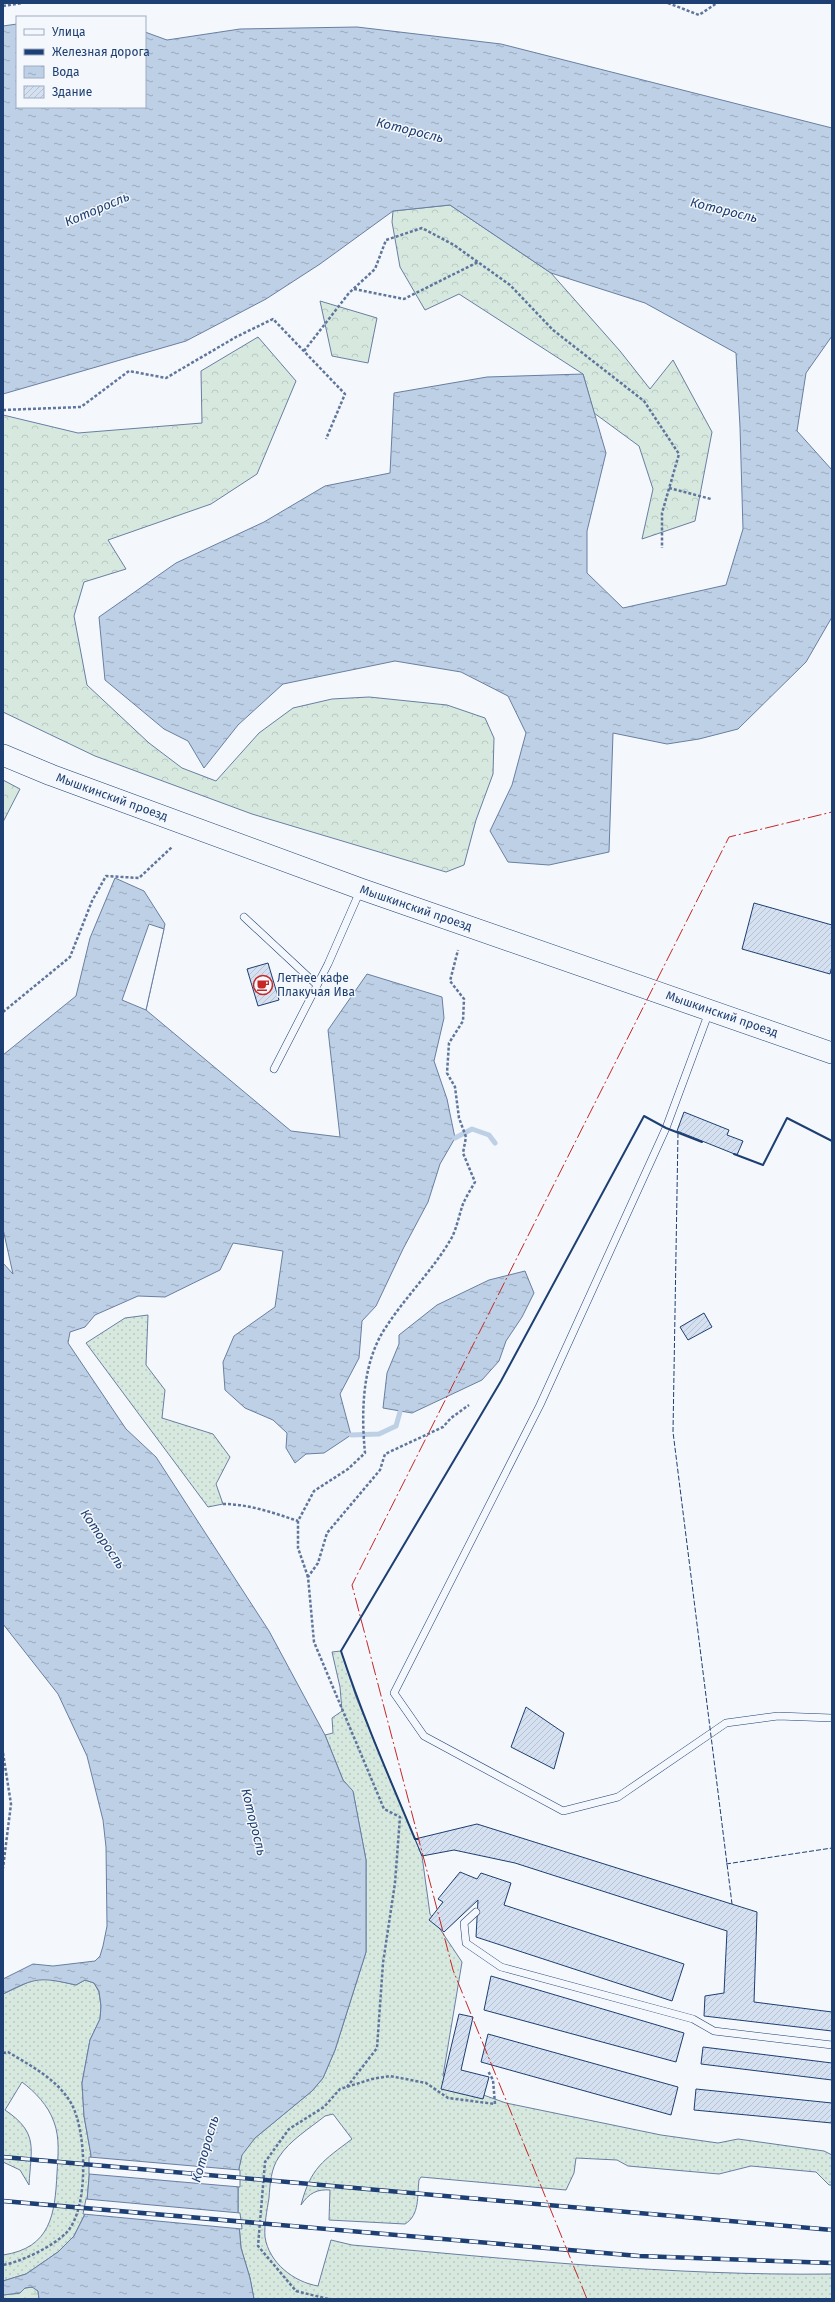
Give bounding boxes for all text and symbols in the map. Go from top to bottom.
legend [16,16,146,108]
text: Улица [52,25,86,39]
text: Железная дорога [52,45,150,59]
text: Вода [52,65,79,79]
text: Здание [52,85,92,99]
water label: Которосль [375,114,446,146]
water label: Которосль [62,189,132,229]
water label: Которосль [689,194,760,226]
street label: Мышкинский проезд [54,770,170,824]
street label: Мышкинский проезд [358,882,474,934]
place label: Летнее кафе Плакучая Ива [277,971,355,999]
cafe icon: Летнее кафе Плакучая Ива [252,974,274,996]
street label: Мышкинский проезд [664,988,780,1040]
water label: Которосль [78,1506,129,1572]
water label: Которосль [238,1787,270,1858]
water label: Которосль [188,2114,222,2184]

